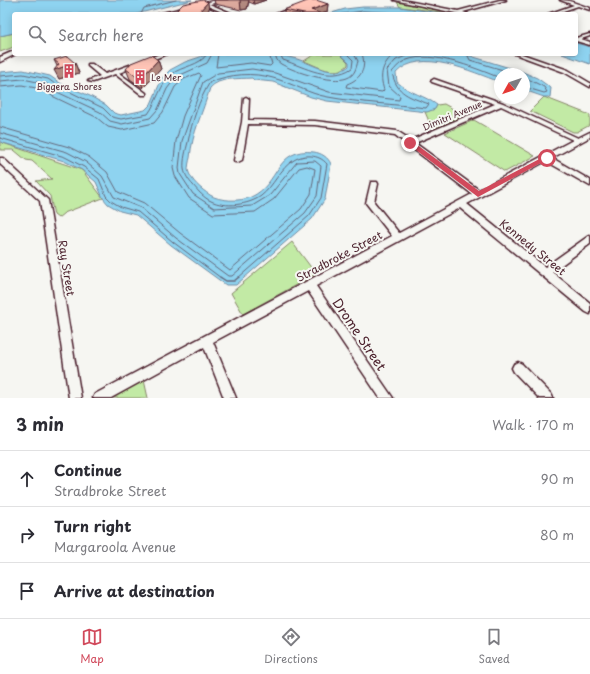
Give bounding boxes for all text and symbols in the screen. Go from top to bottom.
search box [12,12,578,56]
icon: search [26,23,48,45]
text: Search here [58,23,144,46]
building icon: Biggera Shores [61,63,77,79]
north arrow [494,68,530,104]
building icon: Le Mer [132,69,148,85]
place label: Le Mer [151,70,182,84]
place label: Biggera Shores [36,79,102,93]
street label: Dimitri Avenue [420,96,484,134]
route end [401,134,419,152]
route start [538,149,556,167]
street label: Kennedy Street [496,215,570,279]
street label: Stradbroke Street [293,226,385,286]
street label: Ray Street [54,239,80,298]
street label: Drome Street [329,294,391,374]
text: 3 min [16,411,64,437]
text: Walk · 170 m [492,415,574,434]
text: Continue [54,458,122,481]
icon: ahead [16,468,38,490]
text: 90 m [541,469,574,488]
text: Stradbroke Street [54,481,166,500]
text: Turn right [54,514,131,537]
icon: right [16,524,38,546]
text: 80 m [540,525,574,544]
text: Margaroola Avenue [54,537,176,556]
text: Arrive at destination [54,579,215,602]
icon: arrive [16,580,38,602]
tab: Map [80,626,104,667]
tab: Directions [264,626,318,667]
tab: Saved [478,626,510,667]

